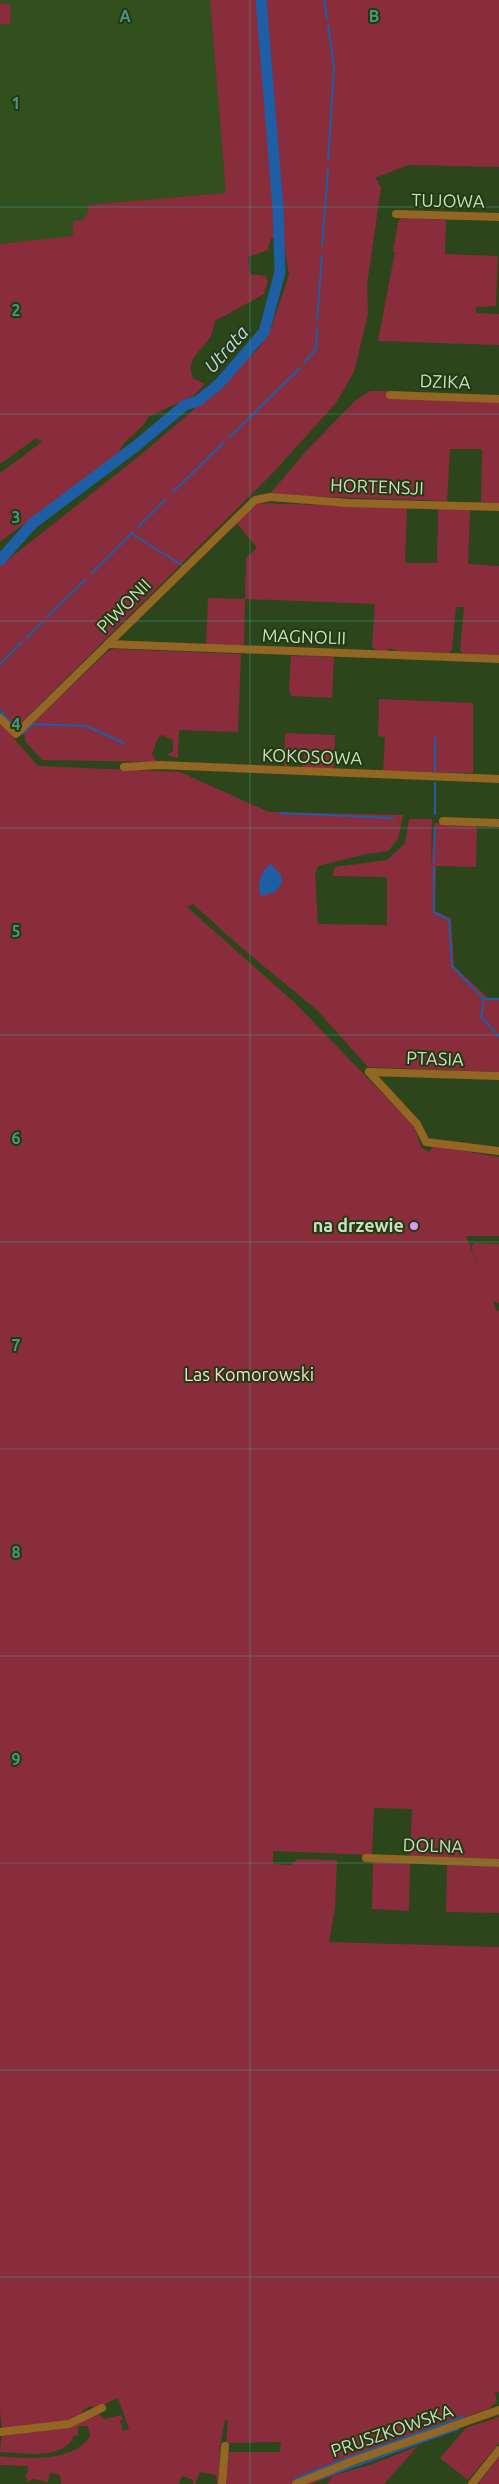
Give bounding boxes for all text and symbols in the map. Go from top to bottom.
text: A [119,7,131,25]
text: B [369,7,379,25]
text: 1 [11,94,21,112]
street label: TUJOWA [411,189,485,211]
text: 2 [11,301,21,319]
water label: Utrata [199,321,253,377]
street label: DZIKA [419,370,471,392]
street label: HORTENSJI [330,474,424,498]
text: 3 [11,508,21,526]
street label: PIWONII [92,574,154,636]
street label: MAGNOLII [262,625,347,647]
text: 4 [11,715,21,733]
street label: KOKOSOWA [262,744,363,768]
text: 5 [11,922,21,940]
street label: PTASIA [406,1047,464,1069]
text: 6 [11,1129,21,1147]
place label: na drzewie [313,1215,404,1235]
marker: na drzewie [408,1220,420,1232]
text: 7 [11,1336,21,1354]
park label: Las Komorowski [184,1364,314,1384]
text: 8 [11,1543,21,1561]
text: 9 [11,1750,21,1768]
street label: DOLNA [403,1834,464,1856]
street label: PRUSZKOWSKA [328,2400,456,2460]

